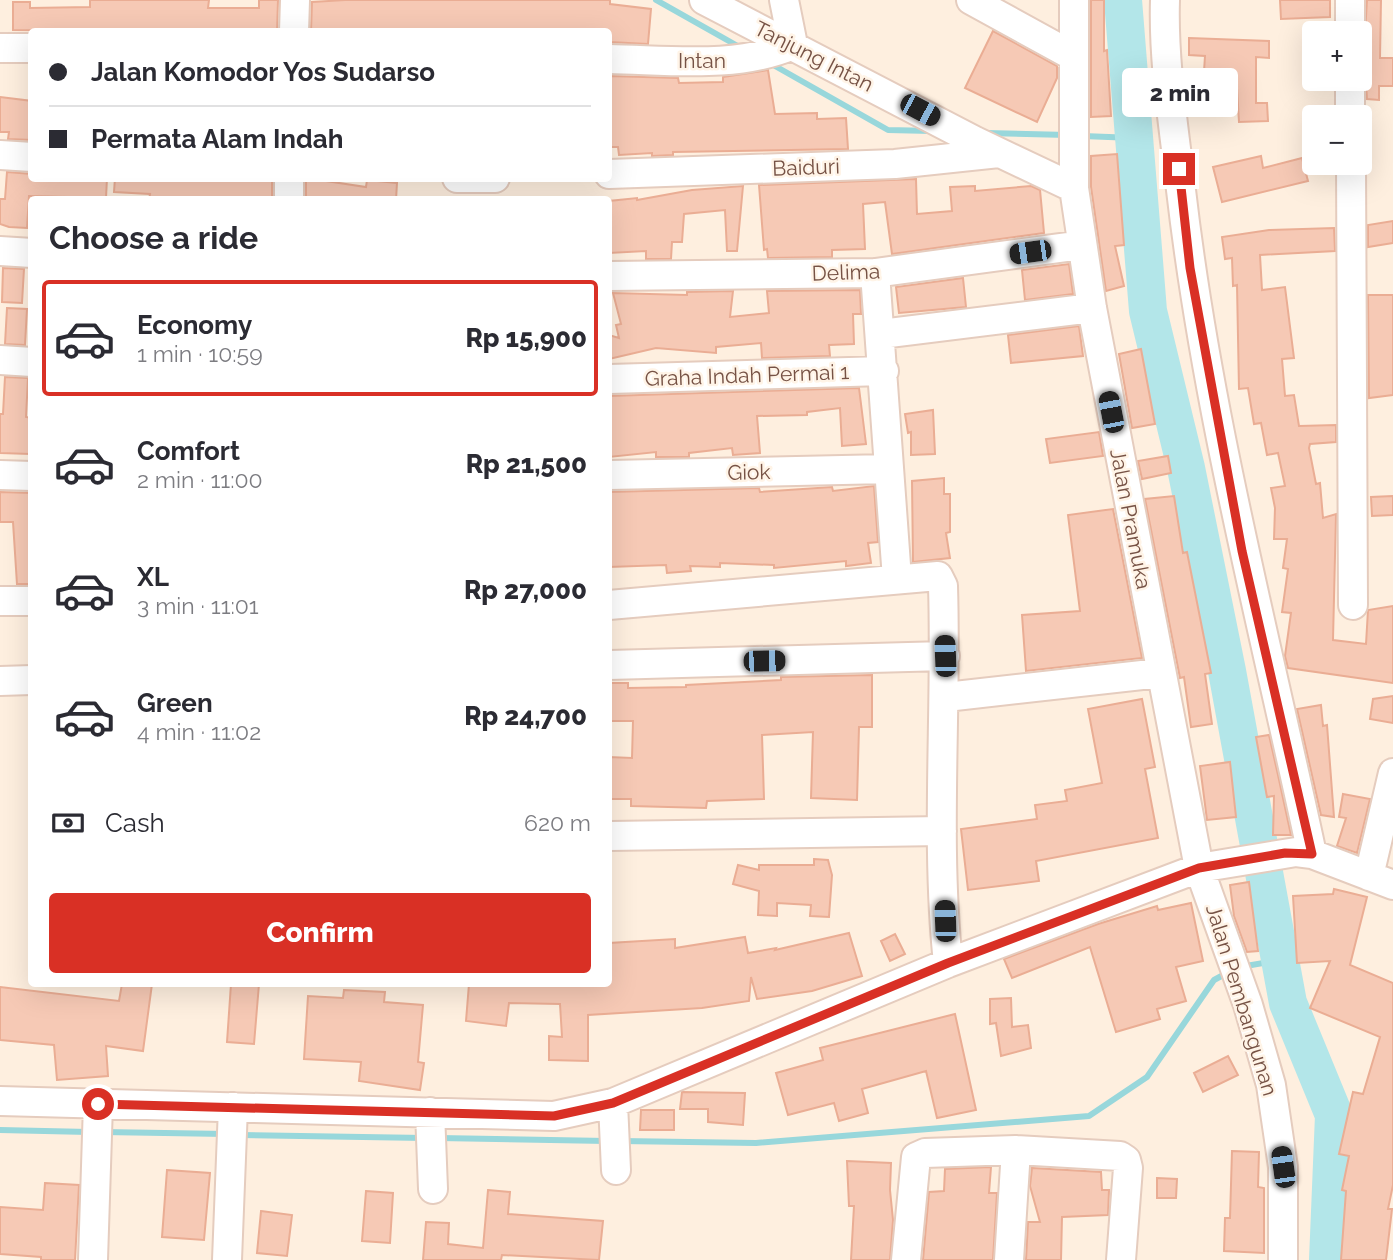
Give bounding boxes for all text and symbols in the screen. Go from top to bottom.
street label: Tanjung Intan [750,15,878,97]
map controls [1302,21,1372,175]
button: + [1302,21,1372,91]
street label: Intan [678,48,726,73]
text: Jalan Komodor Yos Sudarso [91,57,435,87]
callout: 2 min [1121,68,1237,116]
text: 2 min [1150,79,1210,106]
car [897,91,944,129]
button: − [1302,105,1372,175]
text: Permata Alam Indah [91,124,343,154]
street label: Baiduri [772,153,840,181]
route end [1163,153,1195,185]
text: Choose a ride [49,219,258,256]
car [1008,239,1053,265]
street label: Delima [811,258,881,286]
icon: car [53,307,116,370]
text: Economy [137,310,252,340]
text: Rp 15,900 [465,323,587,353]
text: 1 min · 10:59 [137,340,263,367]
street label: Graha Indah Permai 1 [644,359,850,391]
car [1097,389,1126,435]
icon: car [53,433,116,496]
text: Comfort [137,436,240,466]
street label: Jalan Pramuka [1105,447,1157,591]
text: Rp 21,500 [466,449,587,479]
street label: Giok [727,459,771,485]
text: 2 min · 11:00 [137,466,263,493]
icon: car [53,559,116,622]
text: XL [137,562,169,592]
text: Rp 27,000 [464,575,587,605]
text: 3 min · 11:01 [137,592,259,619]
car [934,635,957,677]
car [743,650,786,672]
icon: car [53,685,116,748]
text: Green [137,688,213,718]
text: Rp 24,700 [464,701,587,731]
text: 4 min · 11:02 [137,718,261,745]
icon: cash [49,804,87,842]
text: Cash [105,808,165,838]
text: 620 m [524,809,591,836]
button: Confirm [49,893,591,973]
car [934,900,957,942]
street label: Jalan Pembangunan [1201,901,1283,1099]
route start [82,1088,114,1120]
car [1270,1145,1297,1189]

